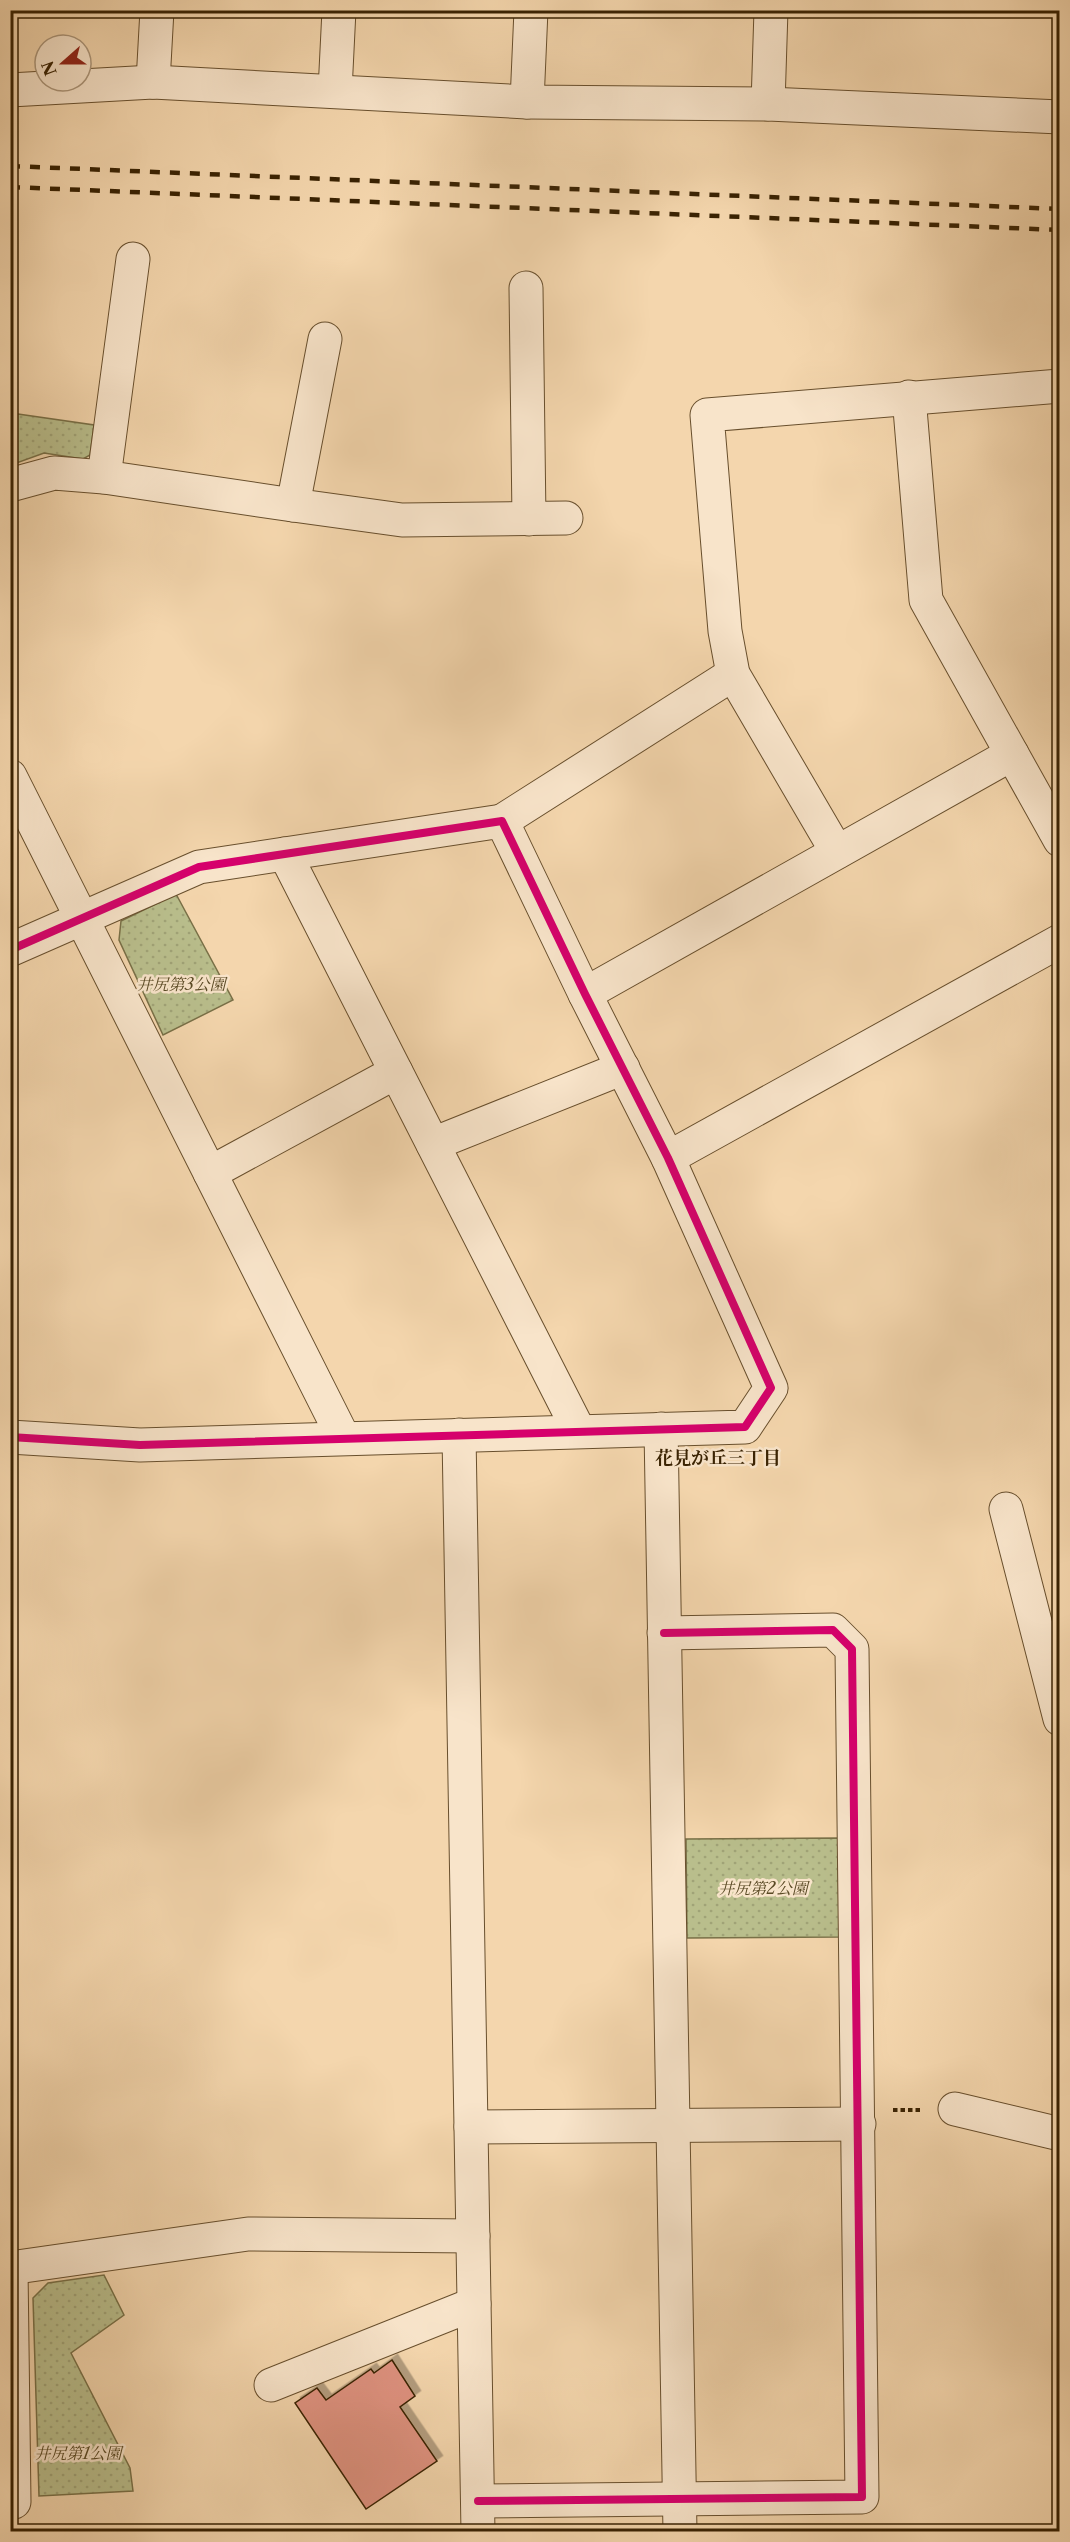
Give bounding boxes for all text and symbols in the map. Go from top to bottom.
north arrow [33,33,93,93]
text: N [37,58,61,78]
park label: 井尻第3公園 [136,974,229,994]
district label: 花見が丘三丁目 [655,1447,781,1469]
park label: 井尻第2公園 [718,1878,811,1898]
park label: 井尻第1公園 [34,2443,125,2463]

